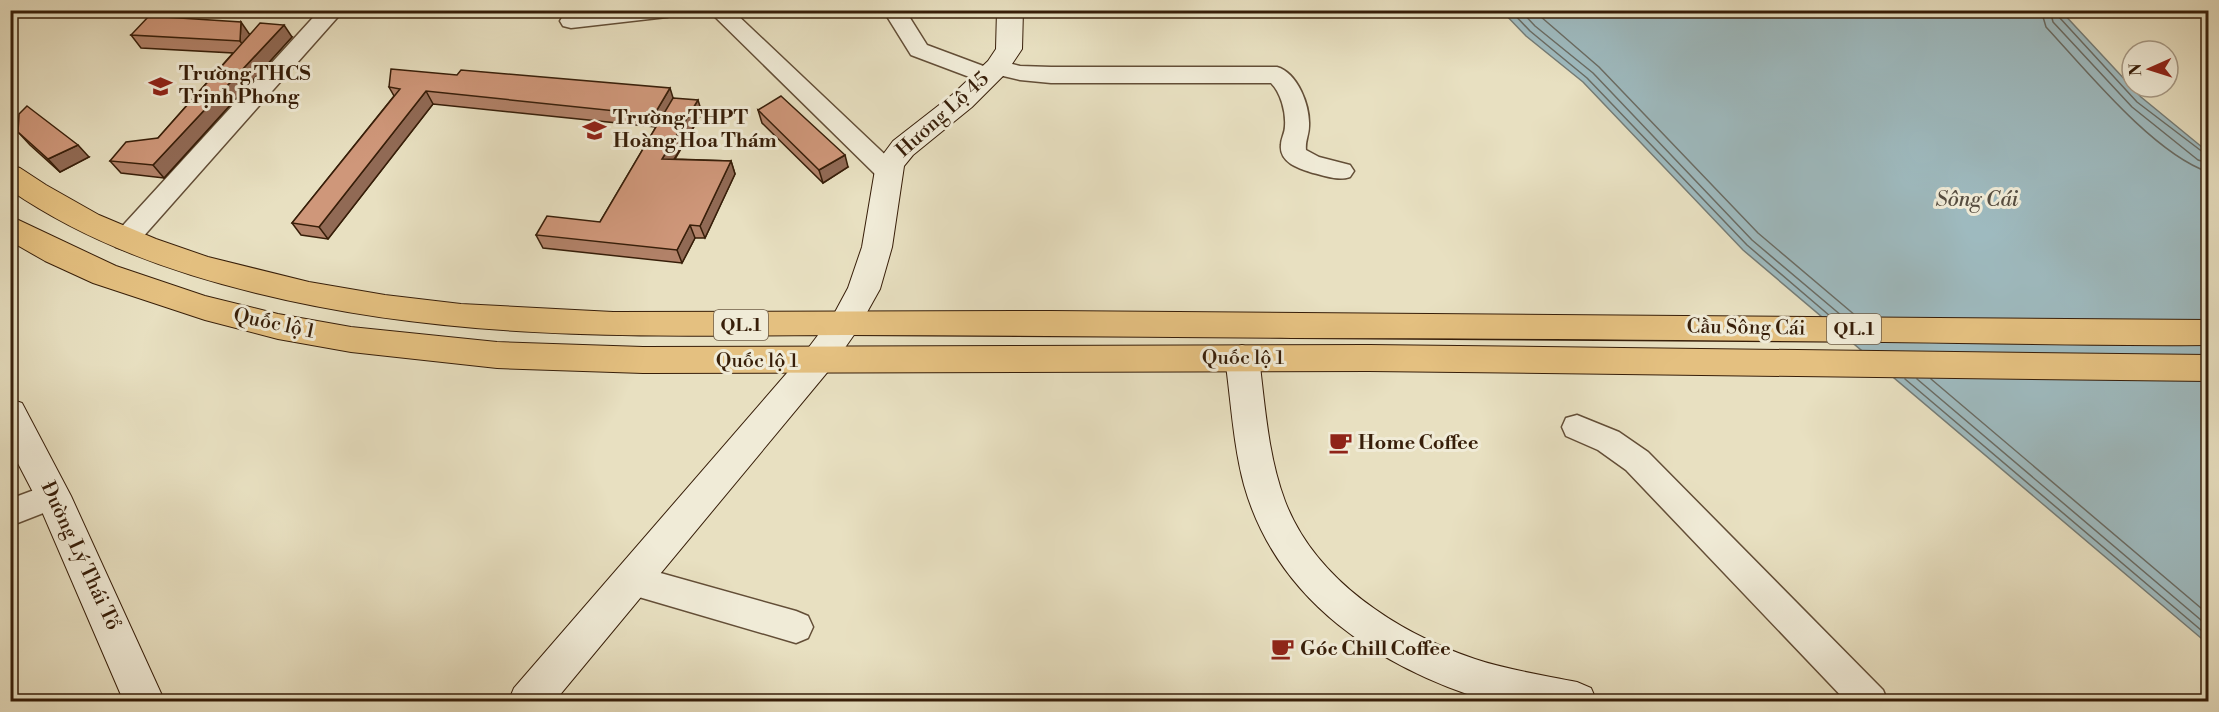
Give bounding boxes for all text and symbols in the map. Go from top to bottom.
north arrow [2120,39,2180,99]
place label: Trường THCS Trịnh Phong [179,62,311,110]
text: N [2126,63,2146,77]
street label: Hương Lộ 45 [891,67,995,163]
school or university icon: Trường THCS Trịnh Phong [148,73,174,99]
place label: Trường THPT Hoàng Hoa Thám [613,106,777,154]
school or university icon: Trường THPT Hoàng Hoa Thám [582,117,608,143]
water label: Sông Cái [1936,187,2019,213]
street label: Quốc lộ 1 [231,303,317,345]
road number: QL.1 [714,310,768,340]
street label: Cầu Sông Cái [1686,314,1806,342]
road number: QL.1 [1827,314,1881,344]
street label: Quốc lộ 1 [1202,346,1285,371]
street label: Quốc lộ 1 [716,349,799,374]
cafe icon: Home Coffee [1327,430,1353,456]
place label: Home Coffee [1358,431,1479,456]
street label: Đường Lý Thái Tổ [35,478,125,634]
cafe icon: Góc Chill Coffee [1269,636,1295,662]
place label: Góc Chill Coffee [1300,637,1451,662]

